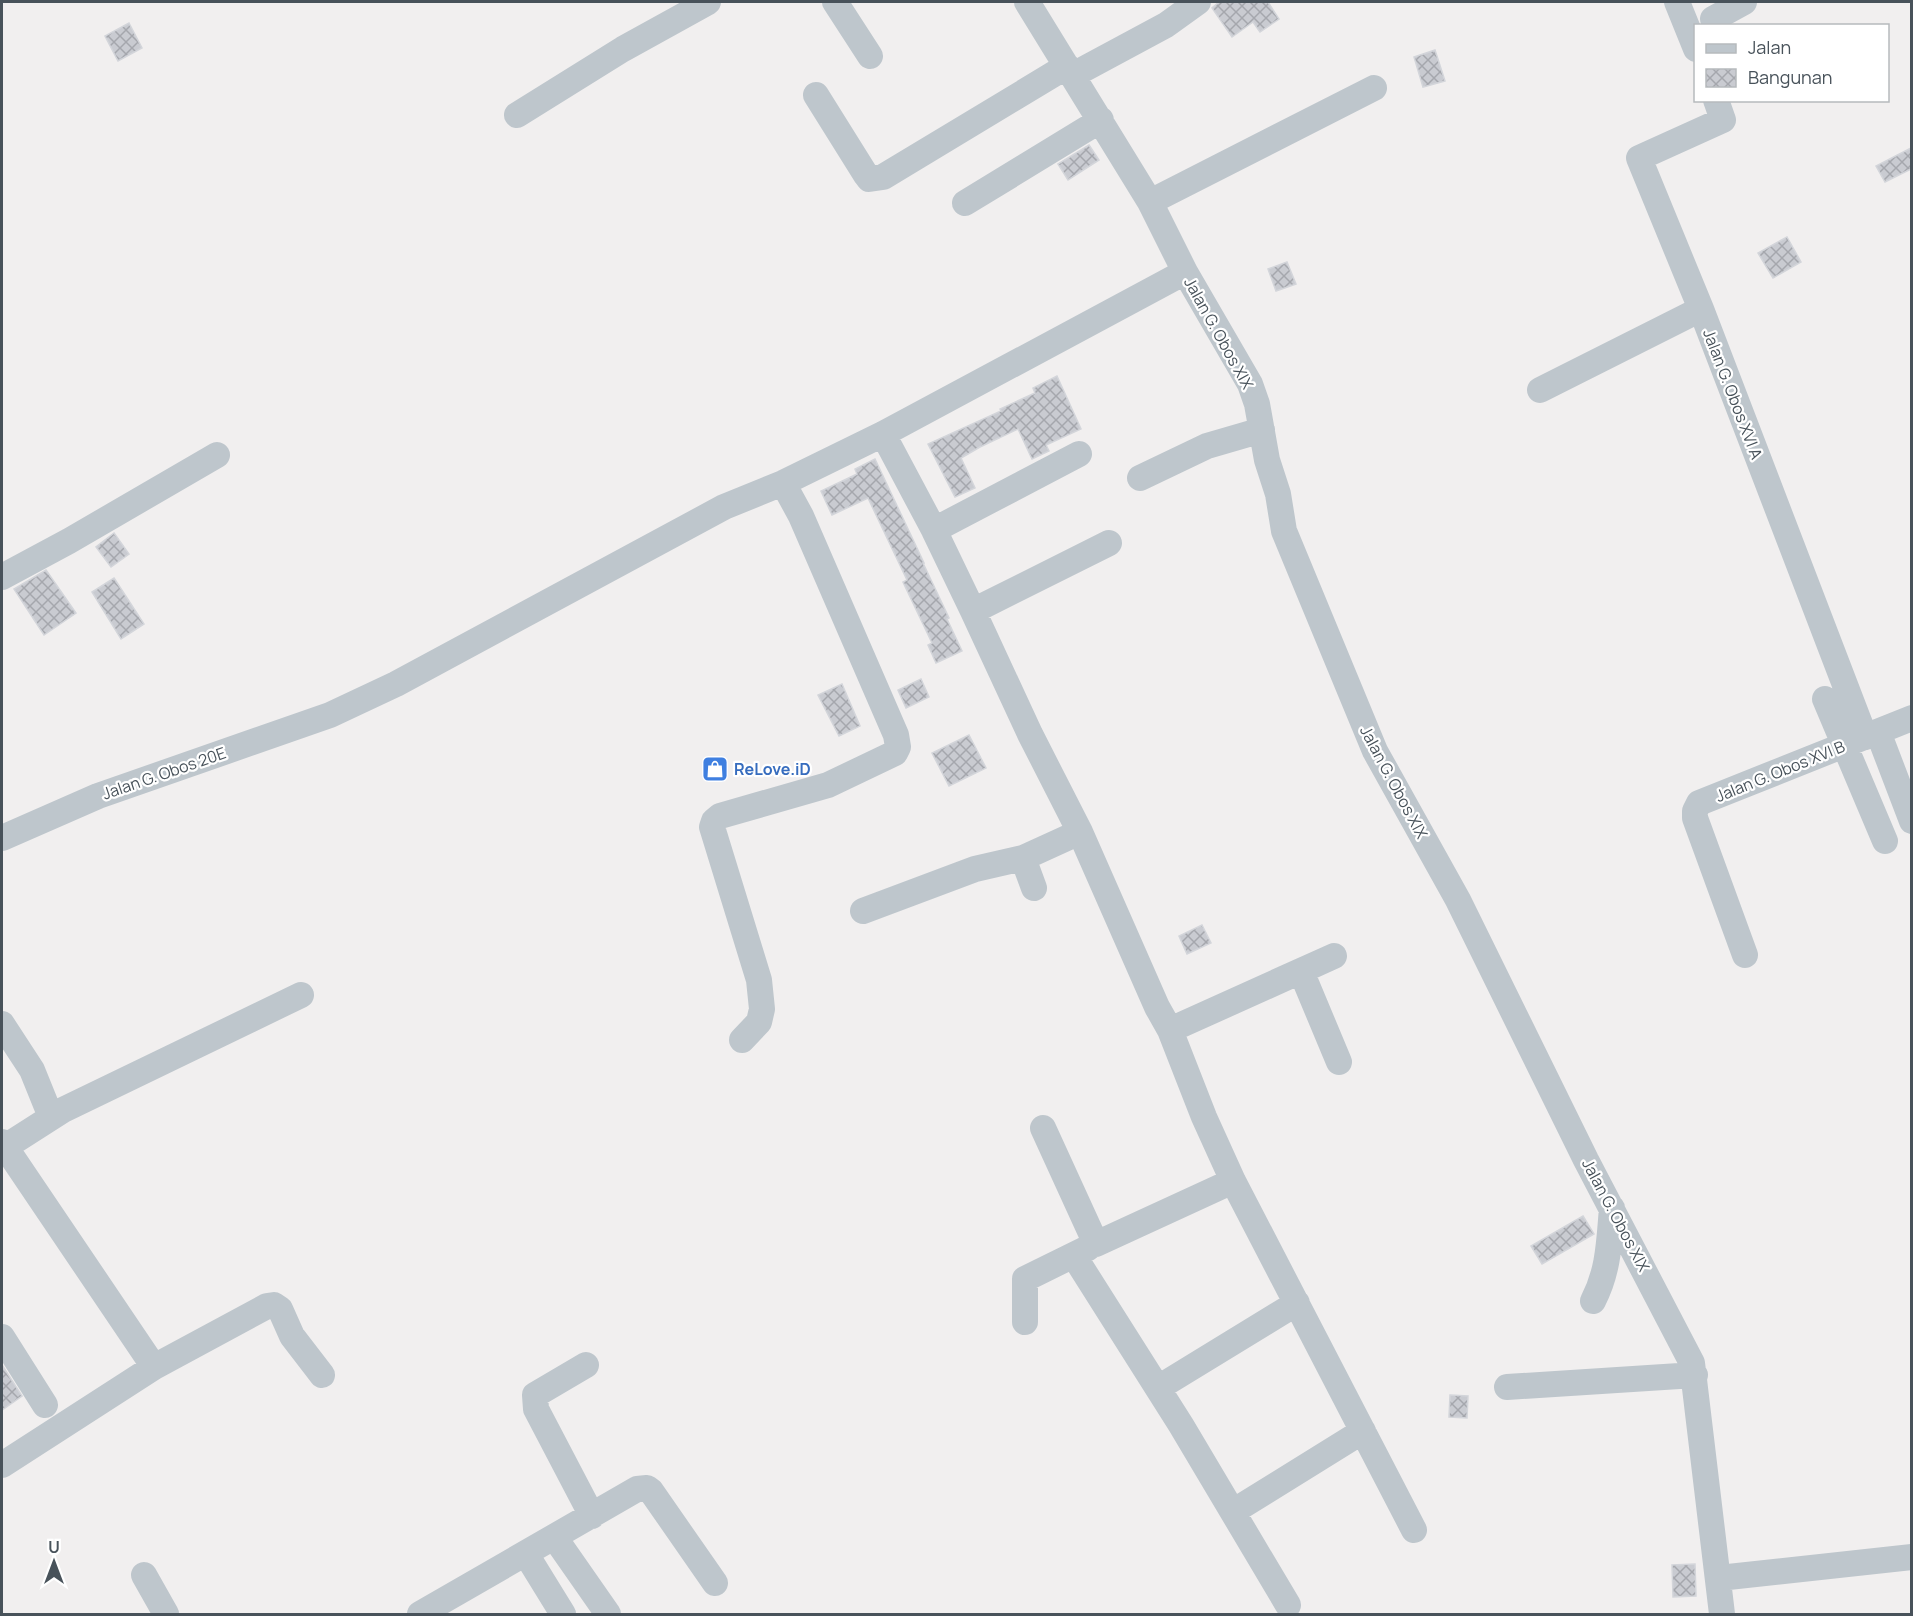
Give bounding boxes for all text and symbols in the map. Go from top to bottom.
legend [1694,24,1889,102]
text: Jalan [1748,35,1791,59]
text: Bangunan [1748,65,1832,89]
street label: Jalan G. Obos XIX [1179,273,1259,393]
street label: Jalan G. Obos XVI A [1698,326,1768,462]
street label: Jalan G. Obos XIX [1355,722,1433,842]
street label: Jalan G. Obos XVI B [1712,735,1848,807]
street label: Jalan G. Obos 20E [99,742,229,804]
shop icon: ReLove.iD [700,754,730,784]
place label: ReLove.iD [734,758,811,780]
street label: Jalan G. Obos XIX [1577,1155,1655,1275]
north arrow [24,1532,84,1592]
text: U [48,1536,60,1558]

